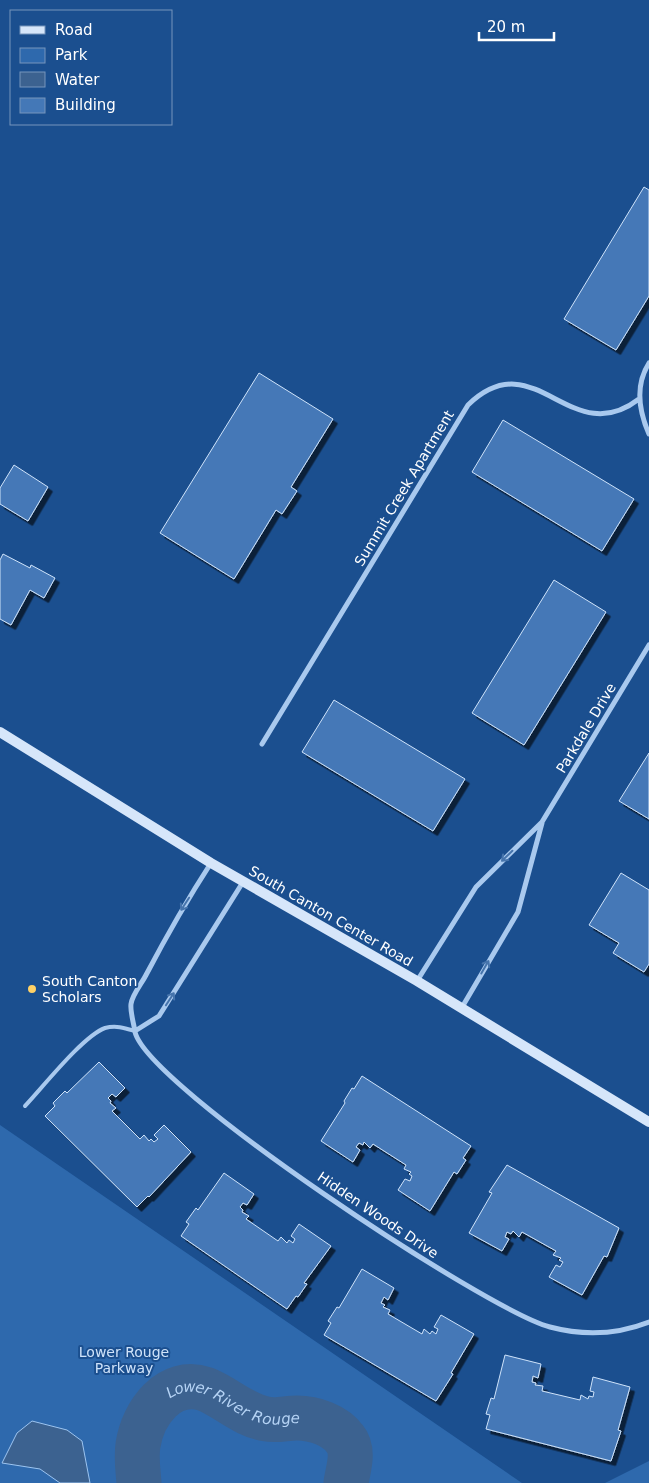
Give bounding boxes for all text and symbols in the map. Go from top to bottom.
legend [10,10,172,125]
scale bar [479,10,554,42]
text: 20 m [487,18,525,36]
text: Road [55,21,93,39]
text: Park [55,46,88,64]
text: Water [55,71,100,89]
text: Building [55,96,116,114]
street label: Summit Creek Apartment [351,407,457,569]
street label: Parkdale Drive [553,680,619,776]
one-way arrow [501,850,513,862]
street label: South Canton Center Road [246,862,416,970]
one-way arrow [179,897,189,911]
one-way arrow [481,960,491,975]
place label: South Canton Scholars [42,973,137,1005]
marker: South Canton Scholars [26,983,38,995]
one-way arrow [165,992,175,1006]
street label: Hidden Woods Drive [315,1169,441,1261]
park label: Lower Rouge Parkway [79,1344,169,1376]
water label: Lower River Rouge [163,1377,300,1429]

